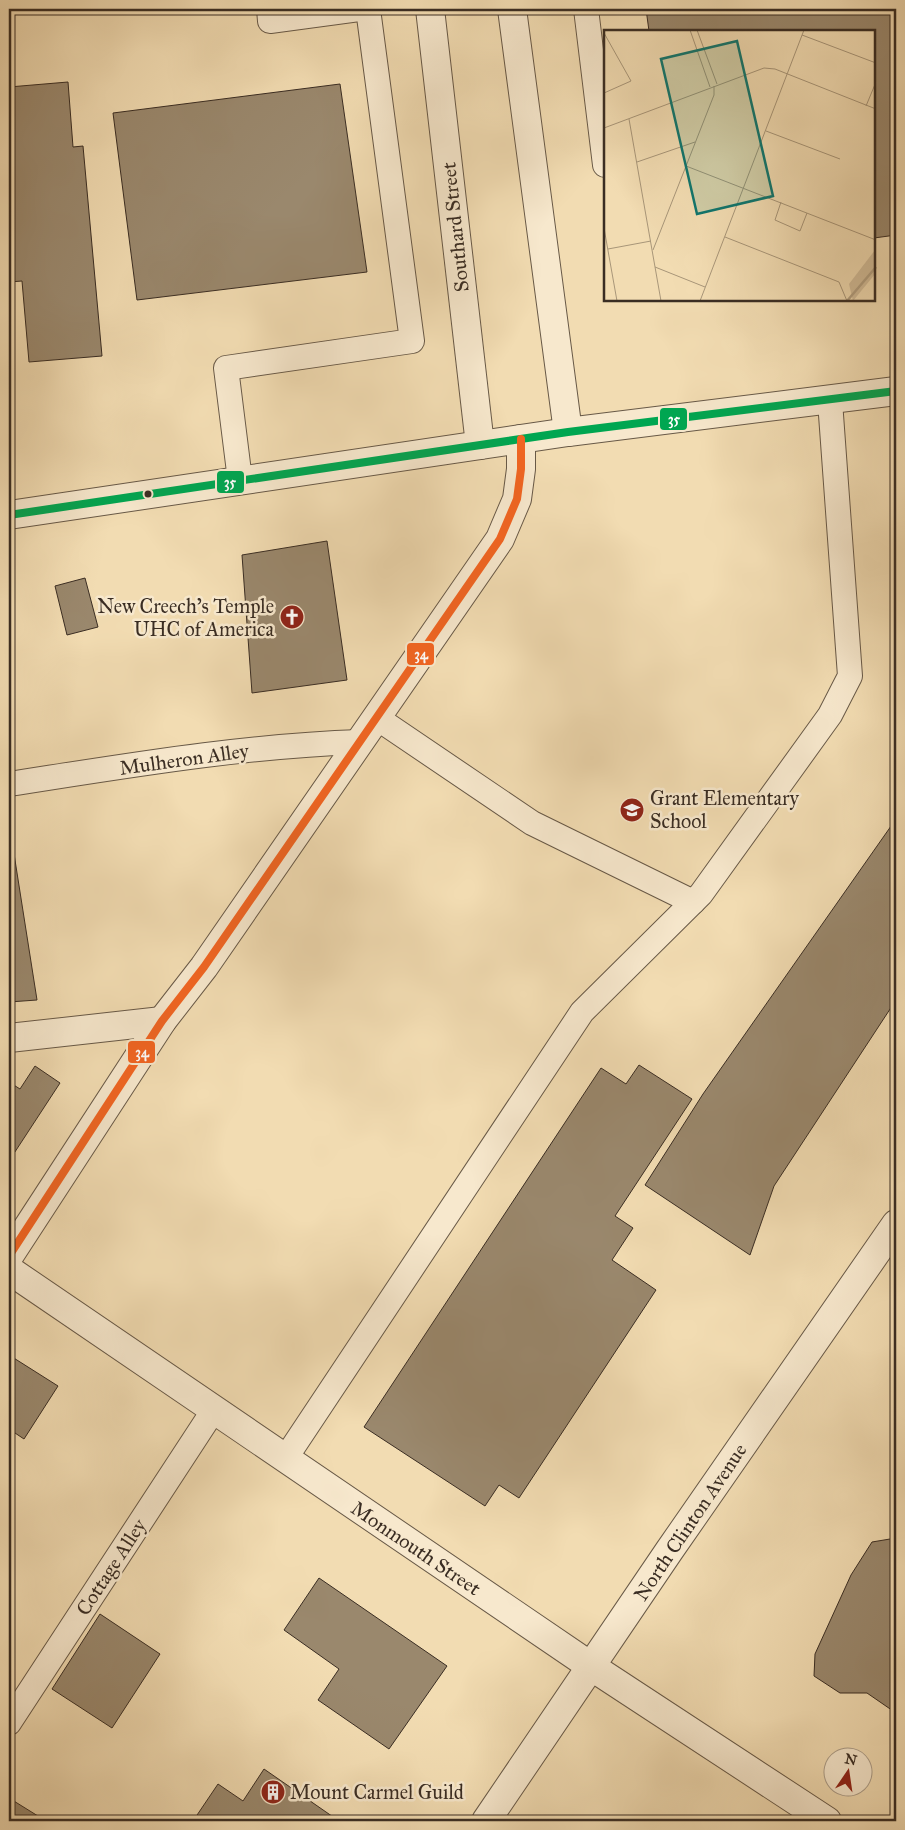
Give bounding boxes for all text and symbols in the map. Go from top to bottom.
inset map [604,30,875,301]
street label: Southard Street [436,161,474,293]
line badge: 35 [659,407,688,431]
text: 35 [668,411,681,429]
line badge: 35 [216,470,245,494]
text: 35 [224,474,237,492]
unlabelled marker [143,489,153,499]
place label: New Creech's Temple UHC of America [97,594,275,641]
church icon: New Creech's Temple UHC of America [279,604,305,630]
line badge: 34 [406,642,435,666]
text: 34 [414,646,429,664]
street label: Mulheron Alley [118,738,251,780]
place label: Grant Elementary School [650,786,800,833]
school or university icon: Grant Elementary School [619,797,645,823]
line badge: 34 [127,1040,156,1064]
text: 34 [135,1044,150,1062]
street label: North Clinton Avenue [628,1439,752,1605]
street label: Monmouth Street [347,1496,485,1600]
street label: Cottage Alley [71,1514,152,1620]
north arrow [822,1748,872,1798]
text: N [843,1750,859,1769]
building icon: Mount Carmel Guild [260,1779,286,1805]
place label: Mount Carmel Guild [290,1780,464,1804]

